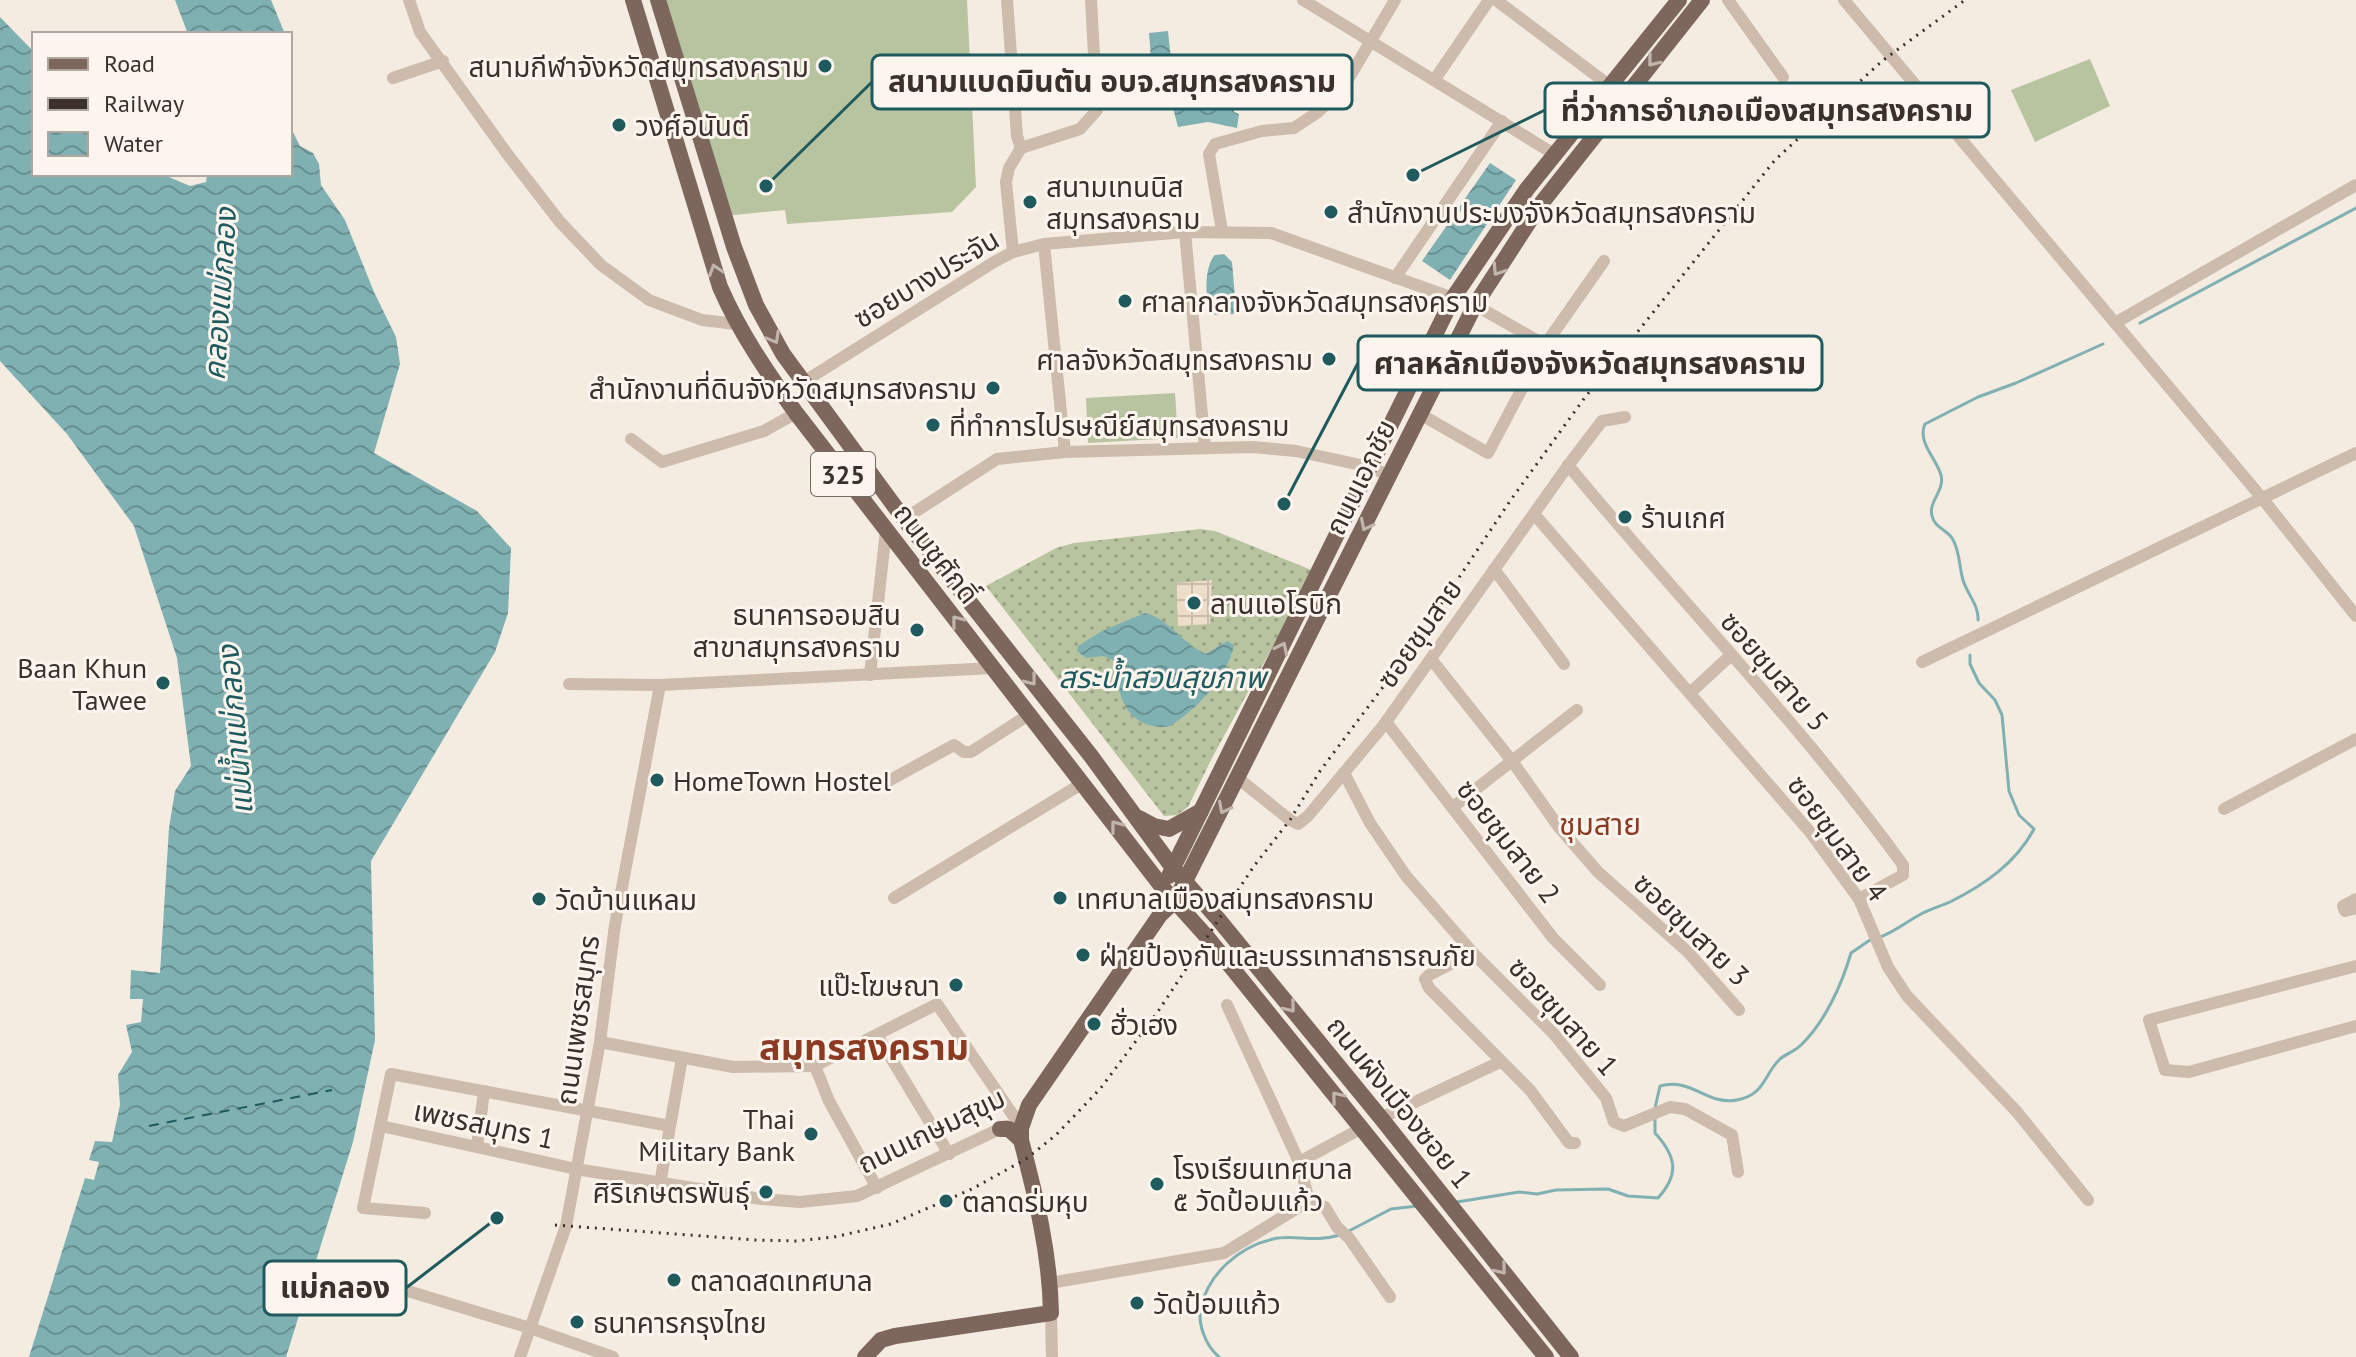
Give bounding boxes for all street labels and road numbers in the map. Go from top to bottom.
street label: ซอยบางประจัน [846,220,1006,336]
street label: ถนนเอกชัย [1316,413,1404,541]
road number: 325 [811,452,875,496]
street label: ถนนชูศักดิ์ [886,495,988,611]
street label: ซอยชุมสาย [1368,571,1470,695]
street label: ซอยชุมสาย 5 [1713,603,1837,739]
street label: ซอยชุมสาย 4 [1780,767,1896,909]
street label: ซอยชุมสาย 2 [1449,771,1569,911]
street label: ซอยชุมสาย 3 [1626,864,1758,994]
street label: ถนนเพชรสมุทร [547,933,607,1107]
street label: ซอยชุมสาย 1 [1501,949,1627,1083]
street label: ถนนผังเมืองซอย 1 [1319,1008,1481,1196]
street label: ถนนเกษมสุขุม [851,1078,1011,1182]
street label: เพชรสมุทร 1 [410,1091,558,1157]

